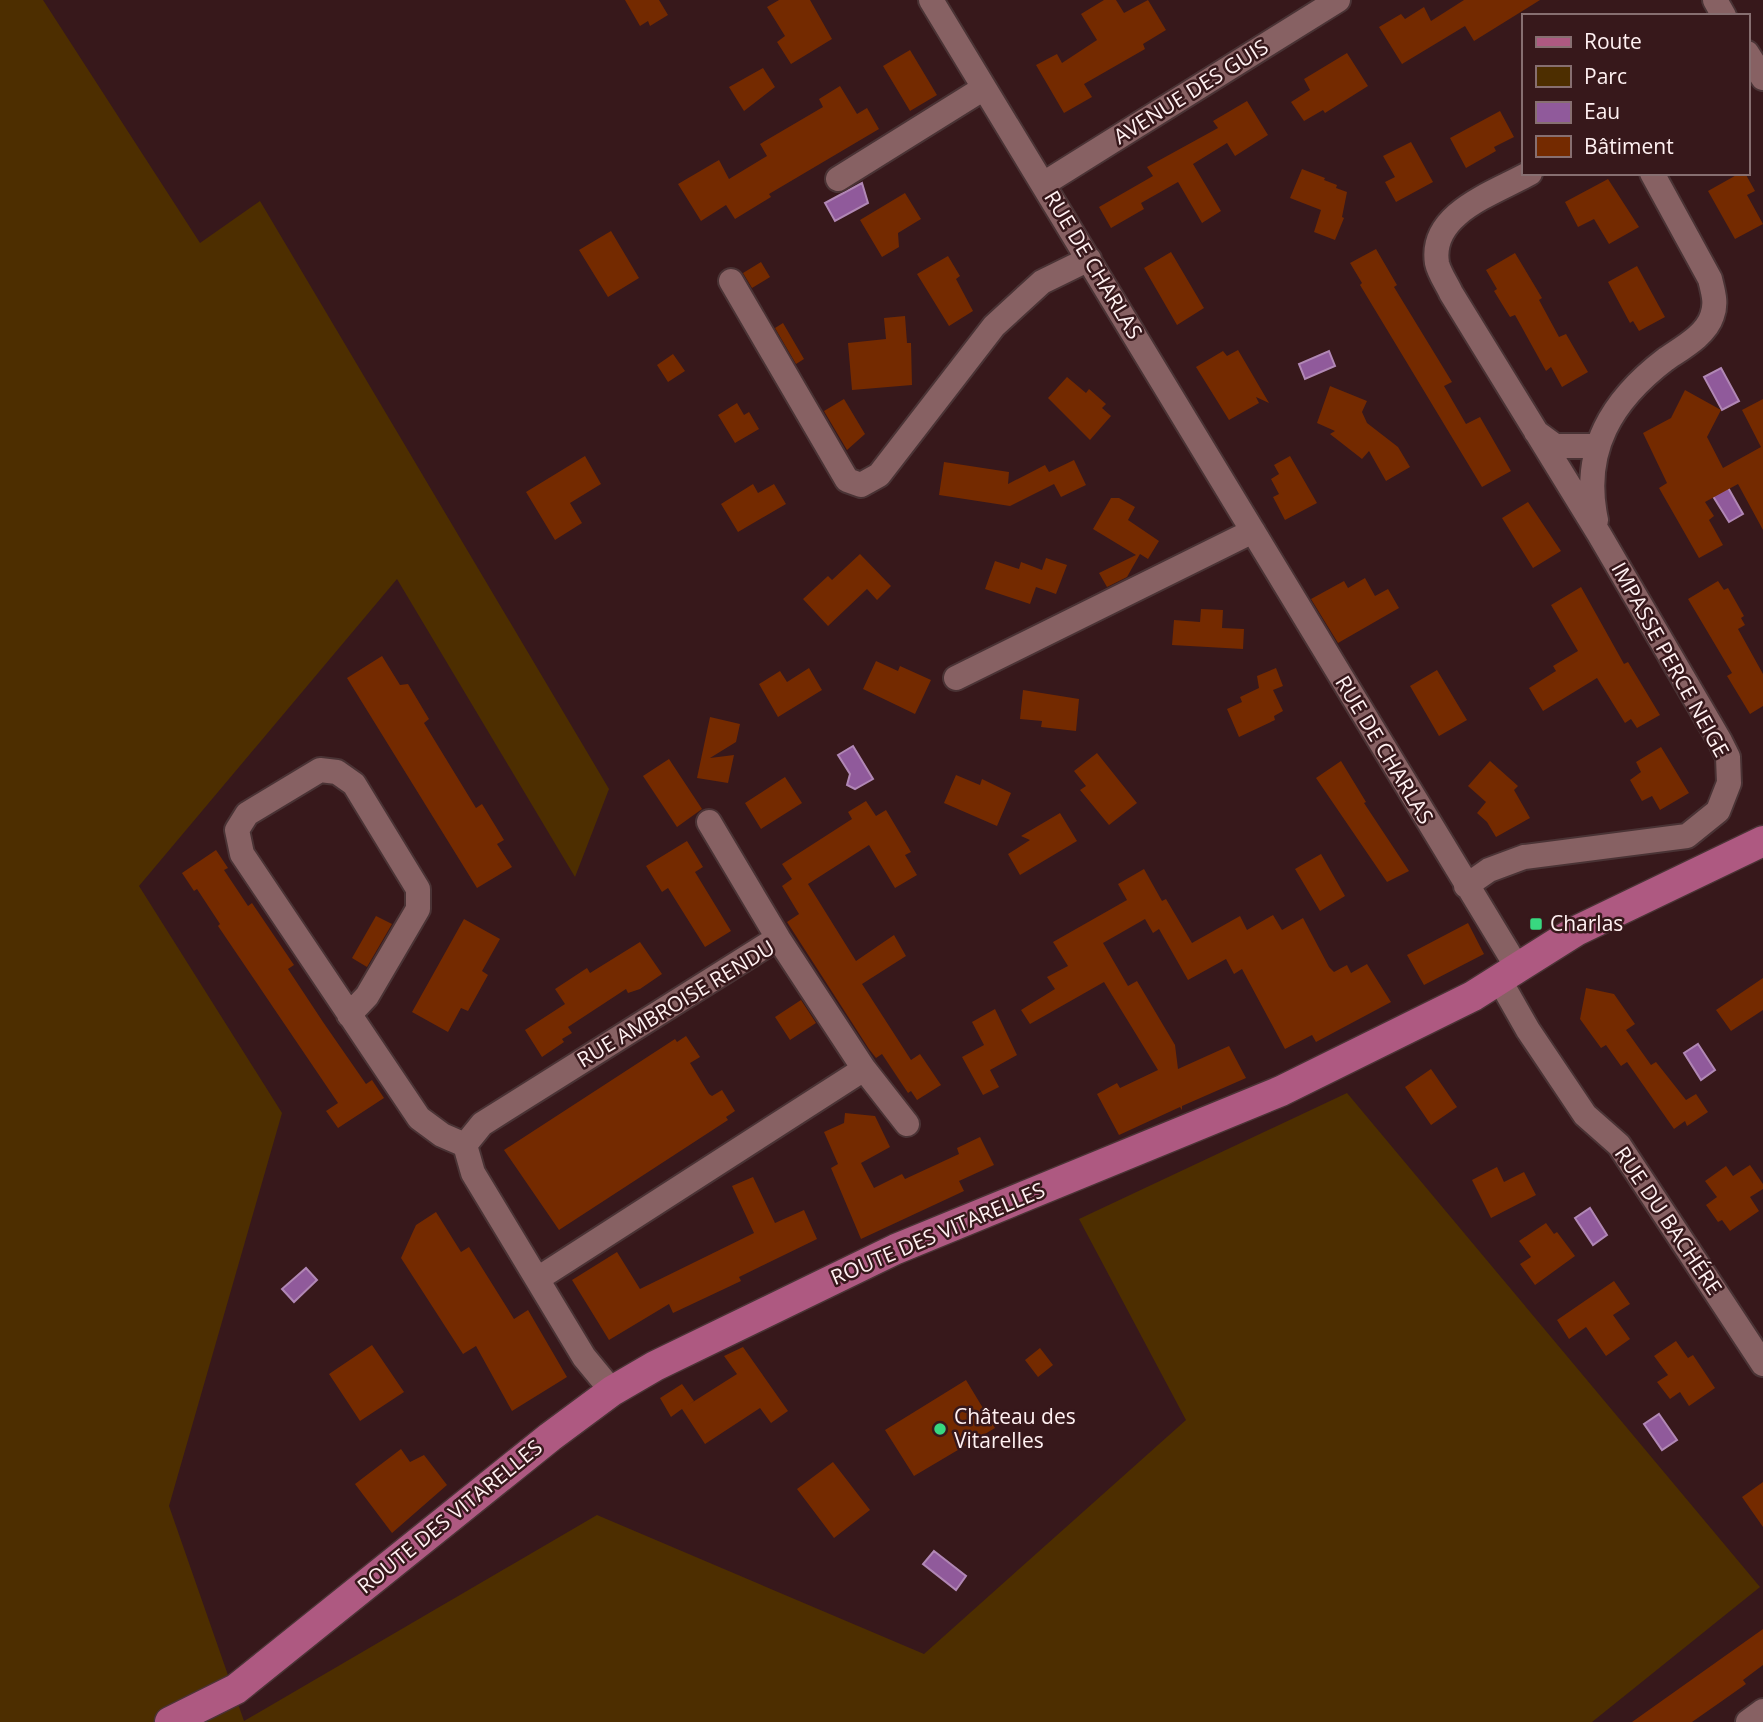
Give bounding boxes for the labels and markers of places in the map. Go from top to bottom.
place label: Charlas [1550,909,1623,937]
marker: Charlas [1528,916,1544,932]
place label: Château des Vitarelles [954,1402,1076,1454]
marker: Château des Vitarelles [932,1421,948,1437]

